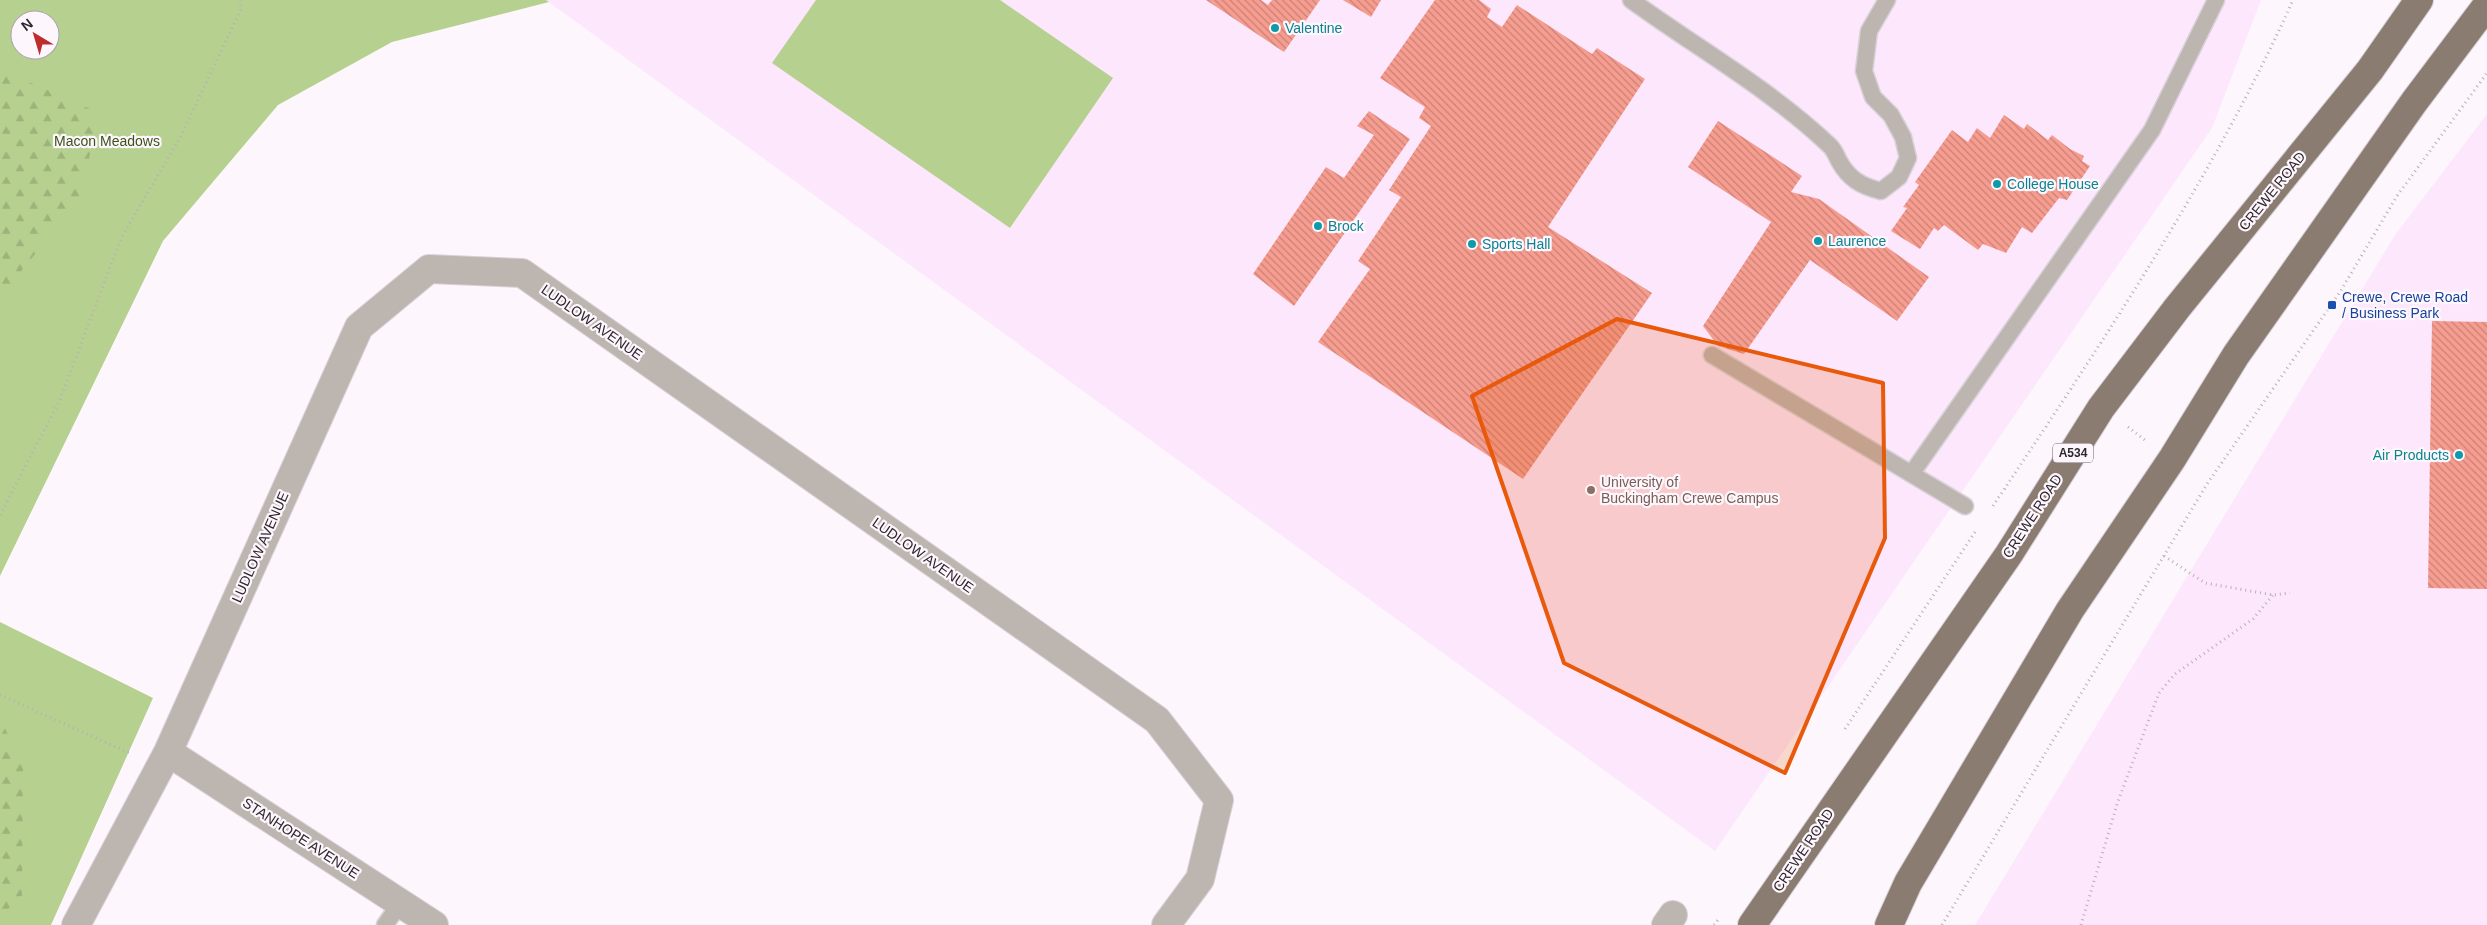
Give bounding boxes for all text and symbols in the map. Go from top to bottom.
north arrow [10,10,60,60]
text: N [18,15,36,34]
place label: Valentine [1285,20,1343,36]
marker: Valentine [1269,22,1281,34]
park label: Macon Meadows [54,133,160,149]
street label: CREWE ROAD [2235,148,2309,234]
place label: College House [2007,176,2099,192]
marker: College House [1991,178,2003,190]
place label: Brock [1328,218,1365,234]
marker: Brock [1312,220,1324,232]
place label: Laurence [1828,233,1887,249]
marker: Laurence [1812,235,1824,247]
place label: Sports Hall [1482,236,1550,252]
marker: Sports Hall [1466,238,1478,250]
street label: LUDLOW AVENUE [538,281,646,363]
place label: Crewe, Crewe Road / Business Park [2342,289,2468,321]
marker: Crewe, Crewe Road / Business Park [2326,299,2338,311]
road number: A534 [2053,443,2093,462]
place label: Air Products [2373,447,2449,463]
marker: Air Products [2453,449,2465,461]
street label: CREWE ROAD [1999,471,2065,561]
place label: University of Buckingham Crewe Campus [1601,474,1778,506]
marker: University of Buckingham Crewe Campus [1585,484,1597,496]
street label: LUDLOW AVENUE [228,489,292,605]
street label: LUDLOW AVENUE [869,514,977,596]
street label: STANHOPE AVENUE [240,794,362,882]
street label: CREWE ROAD [1769,806,1837,894]

